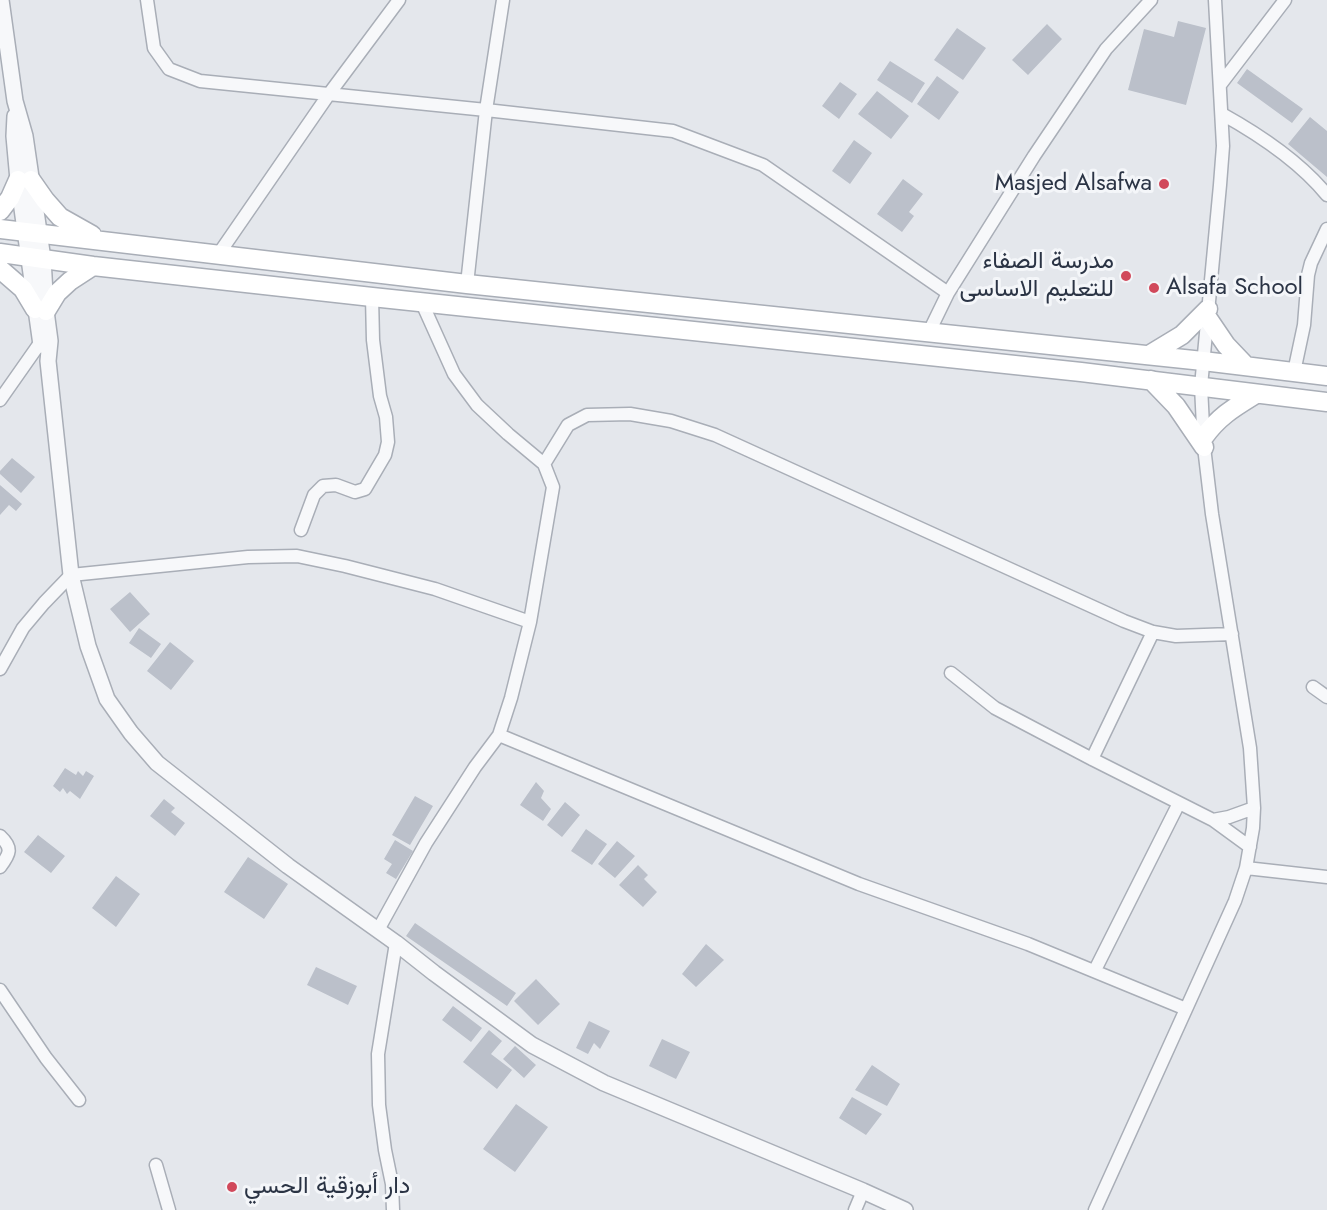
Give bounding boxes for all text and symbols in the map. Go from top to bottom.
place label: Masjed Alsafwa [995,170,1152,198]
marker: Masjed Alsafwa [1157,177,1171,191]
place label: مدرسة الصفاء للتعليم الاساسى [959,248,1114,304]
marker: مدرسة الصفاء للتعليم الاساسى [1119,269,1133,283]
place label: Alsafa School [1166,274,1303,302]
marker: Alsafa School [1147,281,1161,295]
place label: دار أبوزقية الحسي [244,1173,410,1201]
marker: دار أبوزقية الحسي [225,1180,239,1194]

